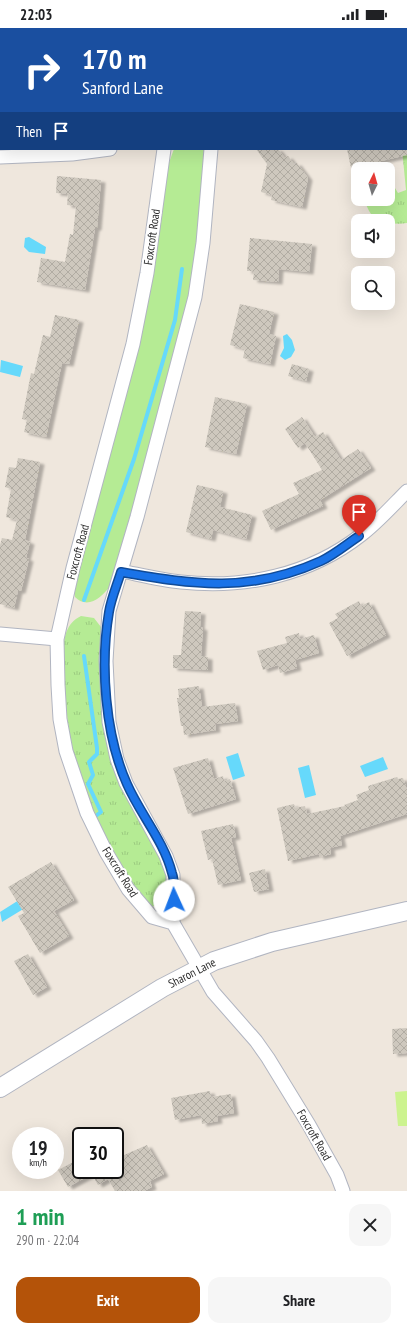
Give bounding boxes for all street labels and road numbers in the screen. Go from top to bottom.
street label: Foxcroft Road [140,208,163,266]
street label: Foxcroft Road [63,523,92,581]
street label: Foxcroft Road [99,844,142,900]
street label: Sharon Lane [165,954,218,991]
street label: Foxcroft Road [294,1107,335,1163]

